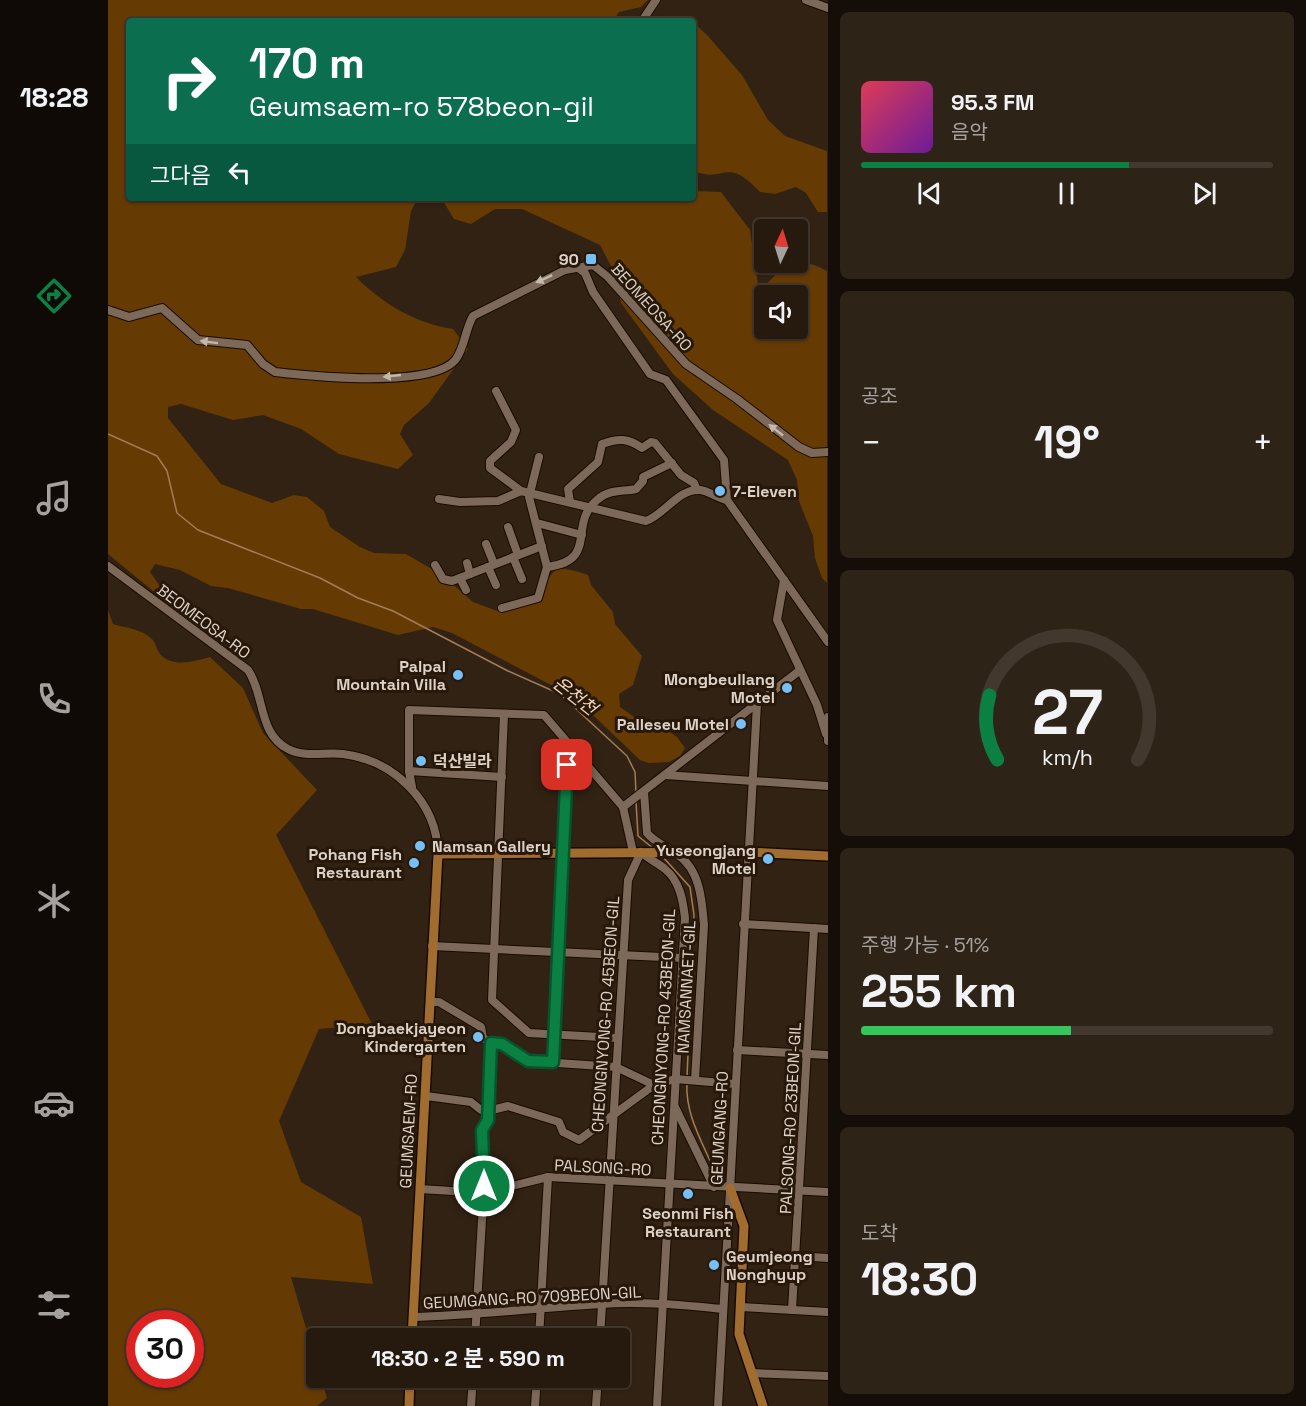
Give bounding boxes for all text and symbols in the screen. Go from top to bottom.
text: 170 m [249,37,365,90]
icon: right [150,42,228,120]
text: 18:28 [20,80,88,115]
text: 95.3 FM [951,88,1034,116]
text: Geumsaem-ro 578beon-gil [249,89,594,124]
text: 음악 [951,119,988,145]
icon: left [223,156,256,189]
text: 그다음 [150,161,211,189]
icon: previous [913,177,946,210]
icon: pause [1050,177,1083,210]
icon: next [1188,177,1221,210]
north arrow [754,219,808,273]
map controls [754,219,808,339]
place label: 90 [559,249,579,270]
marker: 90 [584,252,598,266]
street label: BEOMEOSA-RO [607,259,697,356]
icon: directions [33,275,75,317]
one-way arrow [536,275,553,284]
button: sound [754,285,808,339]
one-way arrow [200,337,219,346]
one-way arrow [383,371,402,381]
text: 공조 [861,383,898,409]
text: 19° [1034,414,1100,471]
text: − [861,422,881,464]
text: + [1253,422,1273,464]
one-way arrow [769,424,784,436]
icon: music [33,477,75,519]
place label: 7-Eleven [732,481,797,502]
marker: 7-Eleven [713,484,727,498]
street label: BEOMEOSA-RO [153,579,255,663]
place label: Palpal Mountain Villa [336,656,446,695]
marker: Palpal Mountain Villa [451,668,465,682]
place label: Mongbeullang Motel [664,669,775,708]
water label: 온천천 [549,671,604,721]
text: 27 [1031,673,1103,752]
icon: phone [33,678,75,720]
marker: Mongbeullang Motel [780,681,794,695]
place label: Palleseu Motel [617,714,729,735]
marker: Palleseu Motel [734,717,748,731]
pin [541,739,592,790]
text: km/h [1041,744,1093,771]
icon: arrive [550,748,583,781]
place label: 덕산빌라 [433,751,492,772]
marker: 덕산빌라 [414,754,428,768]
place label: Namsan Gallery [432,836,551,857]
marker: Namsan Gallery [413,839,427,853]
place label: Yuseongjang Motel [656,840,756,879]
place label: Pohang Fish Restaurant [308,844,402,883]
marker: Yuseongjang Motel [761,852,775,866]
marker: Pohang Fish Restaurant [407,856,421,870]
icon: climate [33,880,75,922]
street label: CHEONGNYONG-RO 45BEON-GIL [587,895,624,1133]
street label: CHEONGNYONG-RO 43BEON-GIL [647,908,680,1146]
street label: NAMSANNAET-GIL [673,920,700,1054]
text: 주행 가능 · 51% [861,932,989,958]
text: 255 km [861,963,1017,1020]
place label: Dongbaekjayeon Kindergarten [336,1018,466,1057]
street label: PALSONG-RO 23BEON-GIL [775,1021,806,1214]
marker: Dongbaekjayeon Kindergarten [471,1030,485,1044]
street label: GEUMGANG-RO [706,1071,733,1185]
street label: GEUMSAEM-RO [395,1073,422,1189]
icon: car [33,1082,75,1124]
position arrow [452,1154,516,1218]
street label: PALSONG-RO [554,1154,652,1181]
marker: Seonmi Fish Restaurant [681,1187,695,1201]
place label: Seonmi Fish Restaurant [642,1203,734,1242]
text: 도착 [861,1220,898,1246]
place label: Geumjeong Nonghyup [726,1246,813,1285]
text: 18:30 [861,1251,978,1308]
marker: Geumjeong Nonghyup [707,1258,721,1272]
street label: GEUMGANG-RO 709BEON-GIL [422,1281,642,1314]
icon: filters [33,1284,75,1326]
speed limit sign: 30 [126,1310,204,1388]
text: 18:30 · 2 분 · 590 m [371,1344,565,1372]

